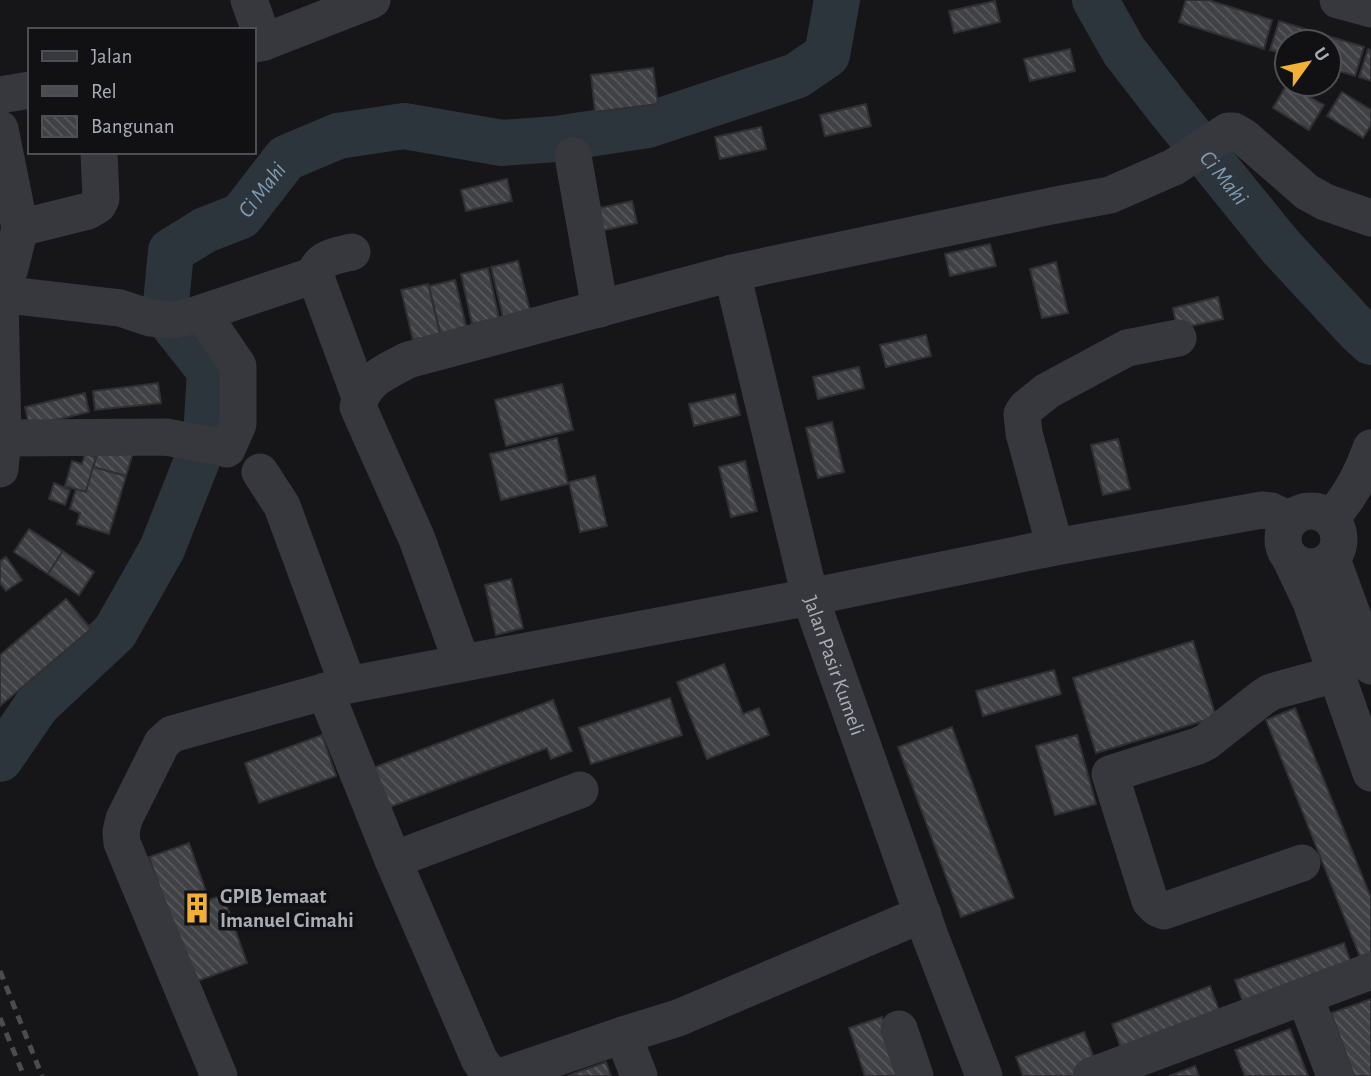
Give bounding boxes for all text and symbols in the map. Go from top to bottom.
legend [28,28,256,154]
north arrow [1273,28,1343,98]
text: U [1310,44,1332,65]
text: Jalan [91,46,132,67]
text: Rel [91,81,117,102]
text: Bangunan [91,116,175,137]
water label: Ci Mahi [1195,147,1252,210]
water label: Ci Mahi [234,159,291,222]
street label: Jalan Pasir Kumeli [799,593,868,738]
place label: GPIB Jemaat Imanuel Cimahi [220,886,354,931]
building icon: GPIB Jemaat Imanuel Cimahi [180,891,214,925]

